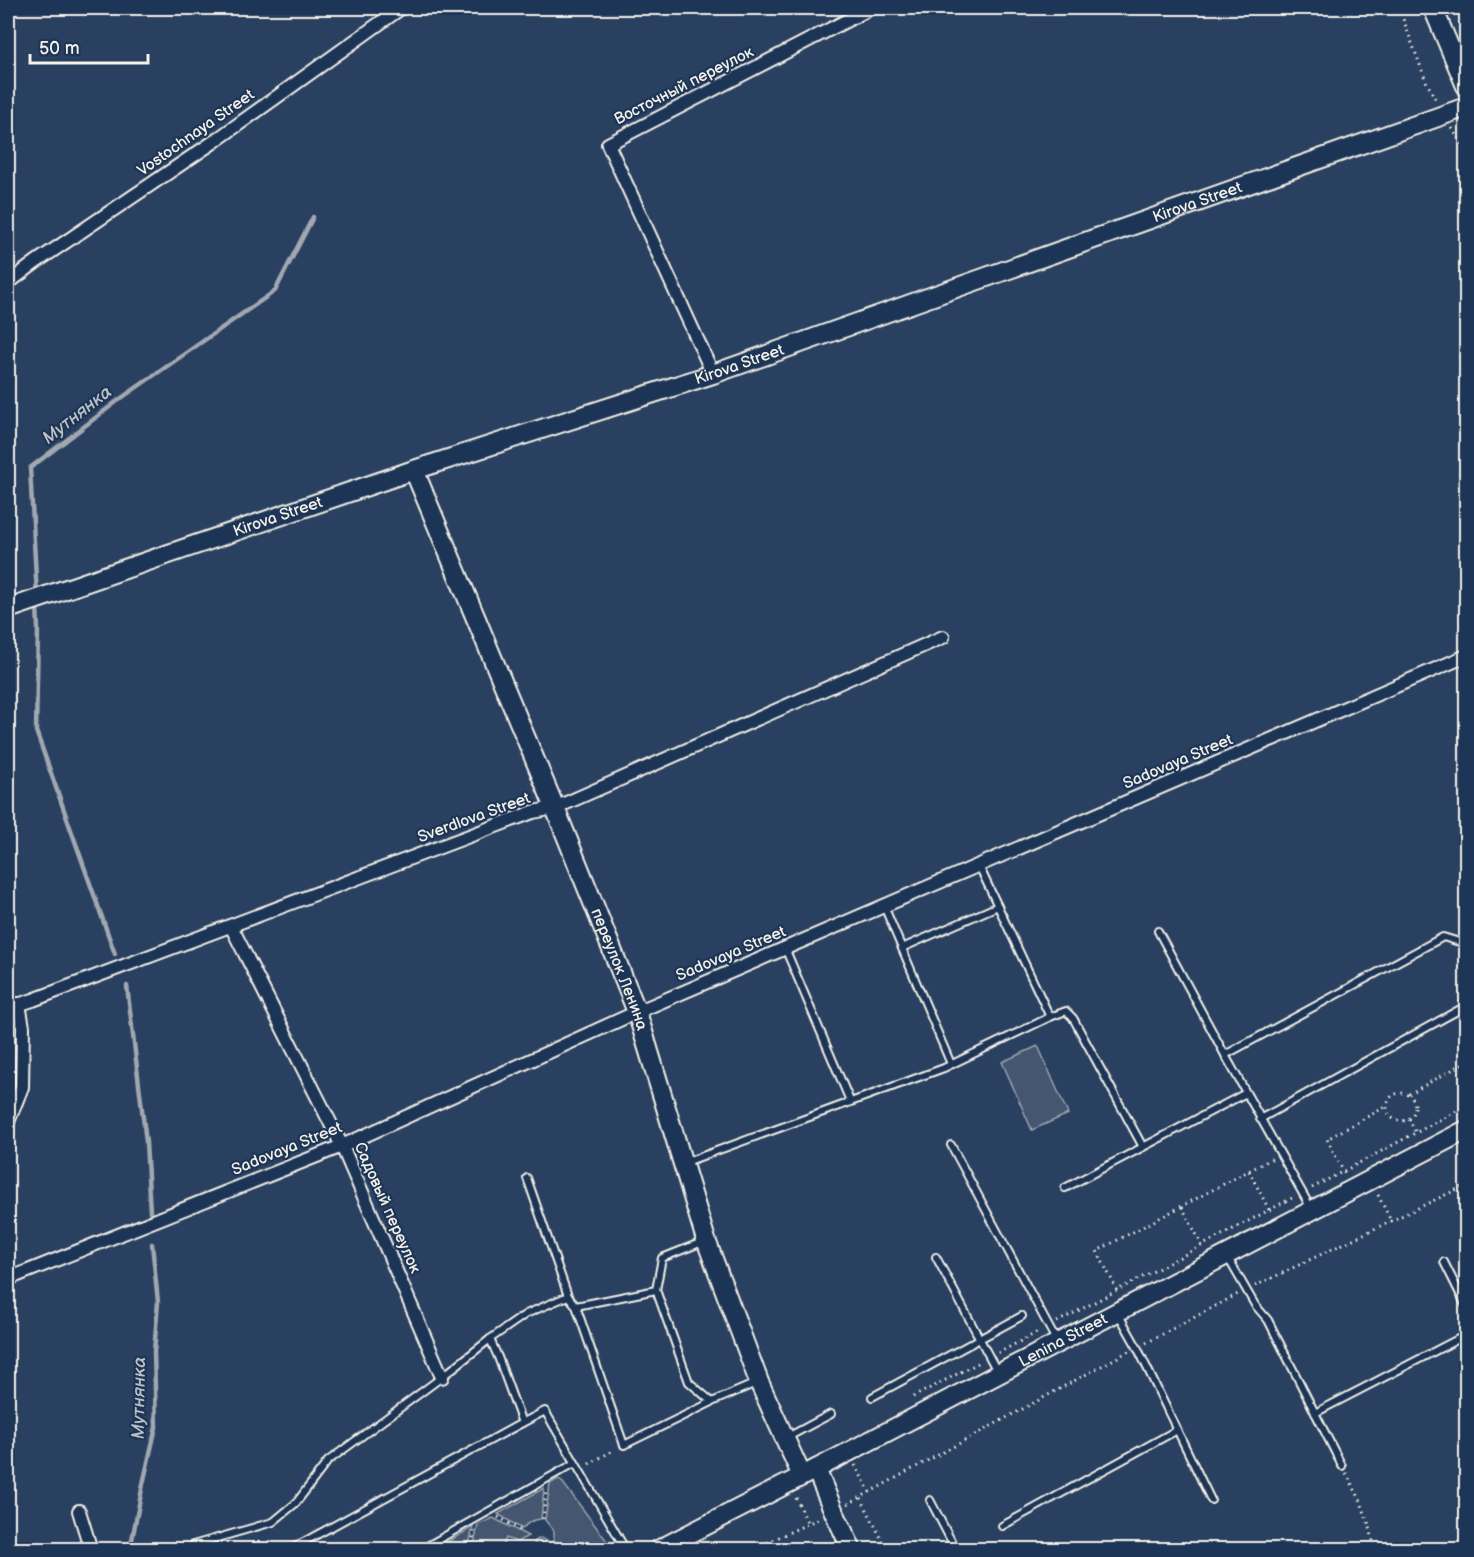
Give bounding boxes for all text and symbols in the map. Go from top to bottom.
scale bar [30,27,148,65]
text: 50 m [39,38,80,59]
street label: Восточный переулок [611,42,757,129]
street label: Vostochnaya Street [134,85,258,180]
street label: Kirova Street [1150,178,1244,227]
street label: Kirova Street [692,340,786,389]
water label: Мутнянка [38,381,116,449]
street label: Kirova Street [231,493,325,541]
street label: Sadovaya Street [1120,730,1236,794]
street label: Sverdlova Street [415,789,533,847]
street label: переулок Ленина [587,906,652,1033]
street label: Sadovaya Street [673,922,789,986]
street label: Sadovaya Street [229,1118,345,1180]
street label: Садовый переулок [350,1140,425,1277]
street label: Lenina Street [1015,1309,1110,1371]
water label: Мутнянка [128,1357,150,1439]

